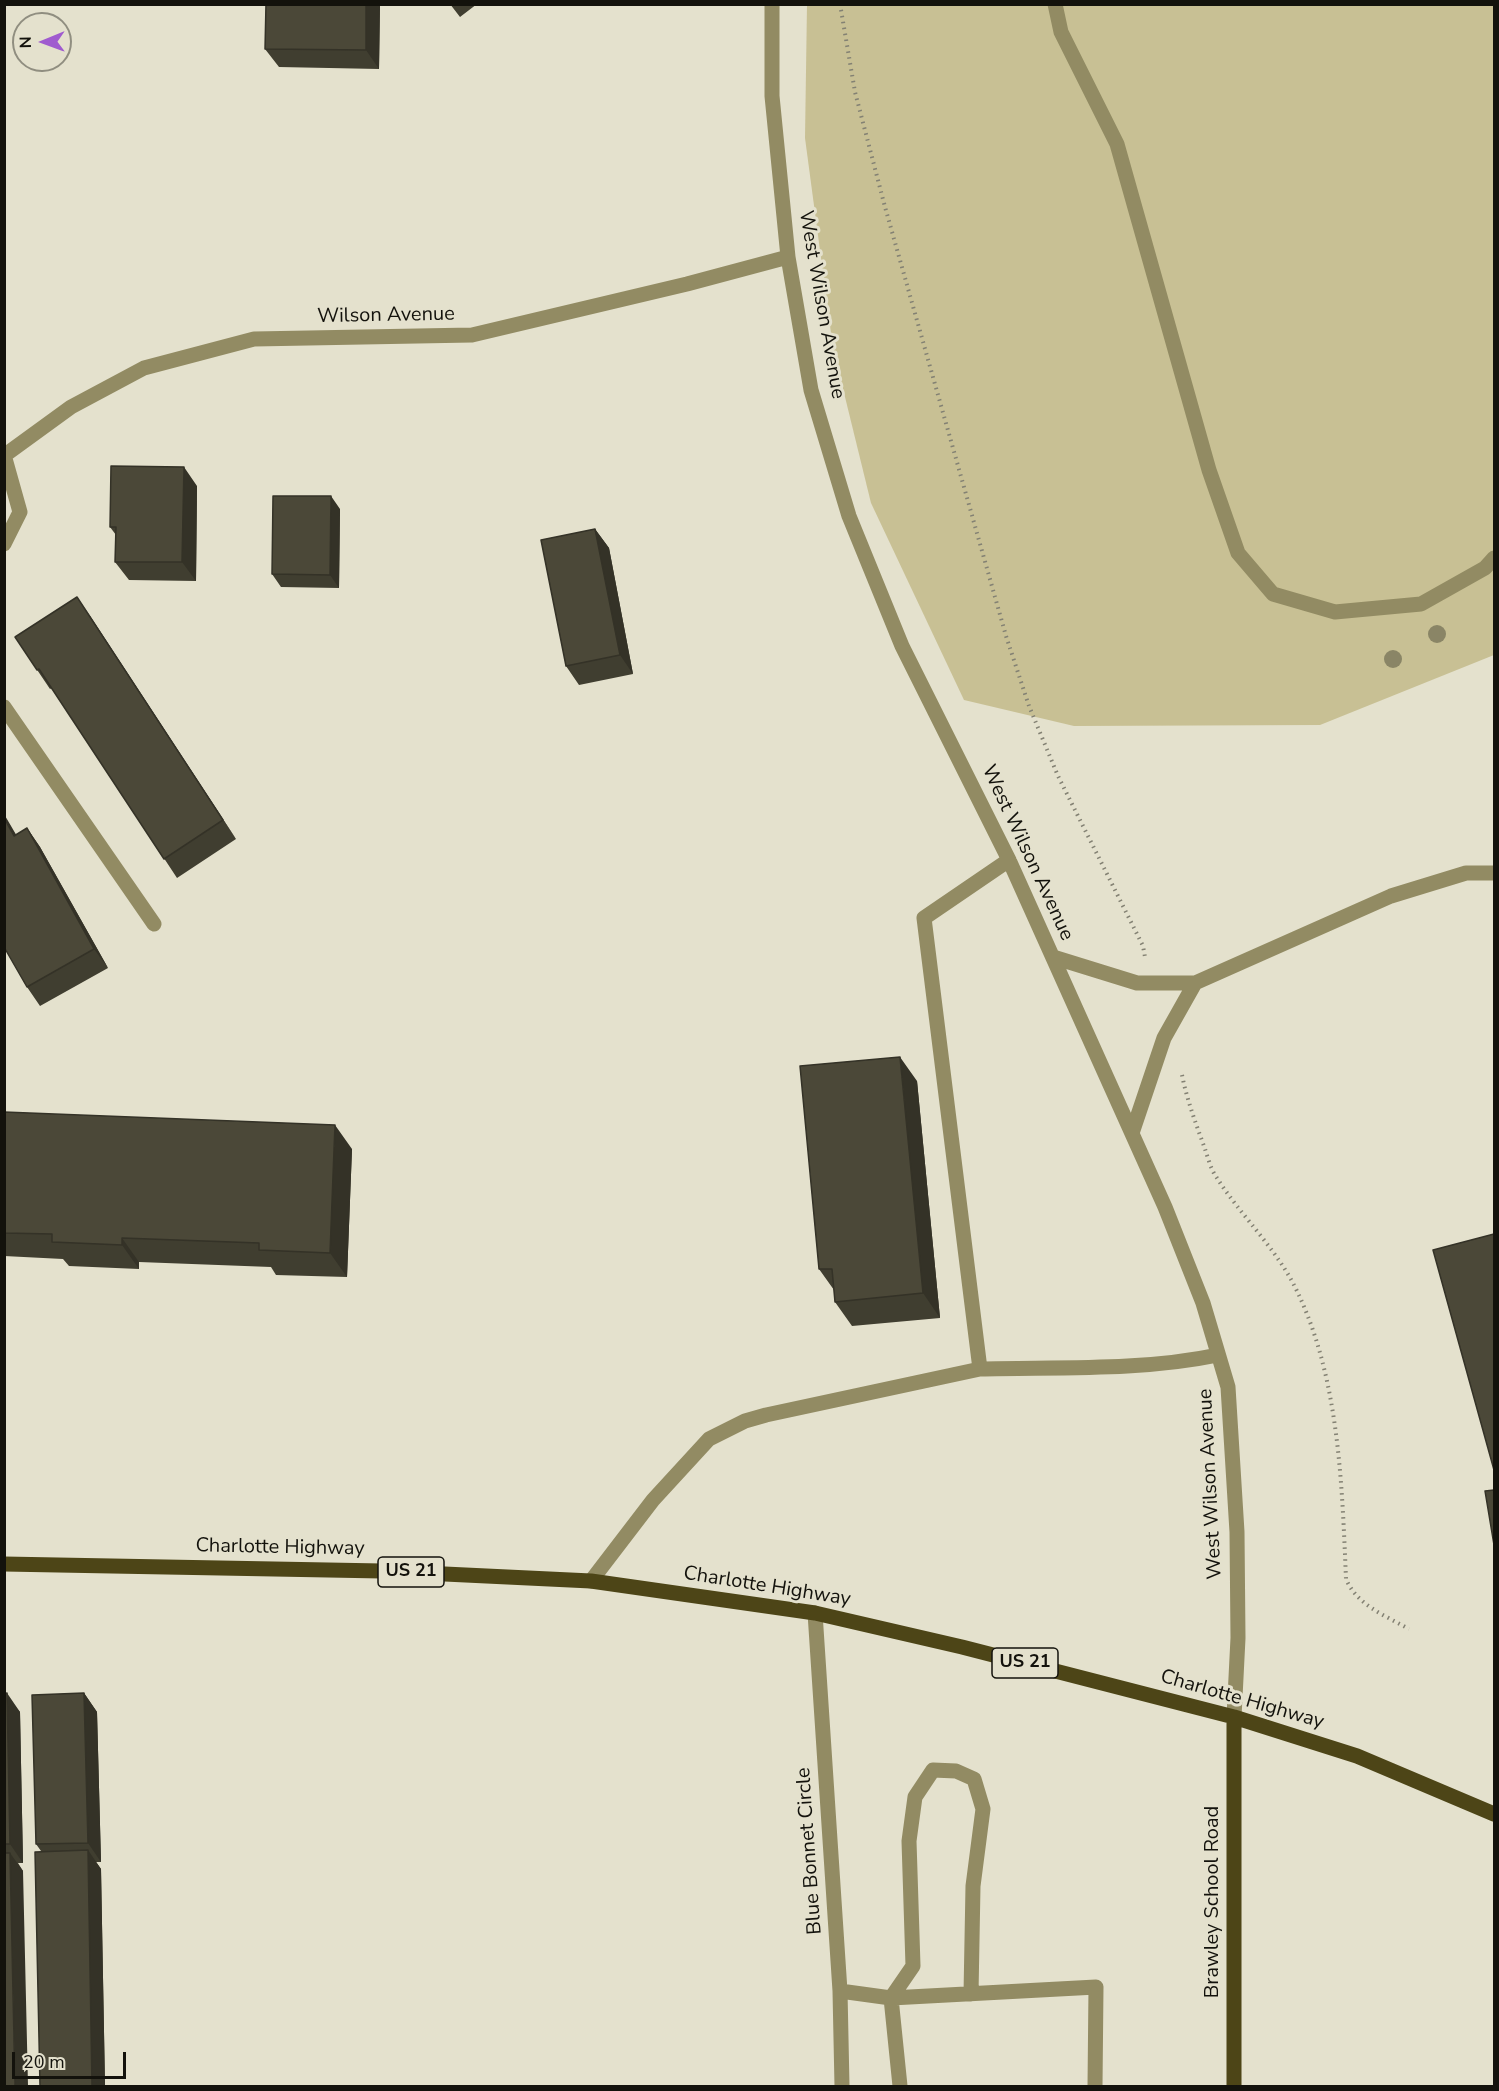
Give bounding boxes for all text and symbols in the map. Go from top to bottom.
north arrow [12,12,72,72]
text: N [15,36,37,48]
street label: West Wilson Avenue [793,209,849,401]
street label: Wilson Avenue [317,303,455,329]
street label: West Wilson Avenue [976,761,1078,945]
street label: West Wilson Avenue [1194,1388,1228,1580]
street label: Charlotte Highway [195,1535,365,1561]
road number: US 21 [378,1557,444,1587]
street label: Charlotte Highway [682,1562,852,1612]
road number: US 21 [992,1648,1058,1678]
street label: Charlotte Highway [1157,1665,1327,1735]
street label: Blue Bonnet Circle [792,1767,828,1935]
street label: Brawley School Road [1201,1806,1225,1998]
scale bar [15,2040,129,2078]
text: 20 m [23,2050,65,2074]

